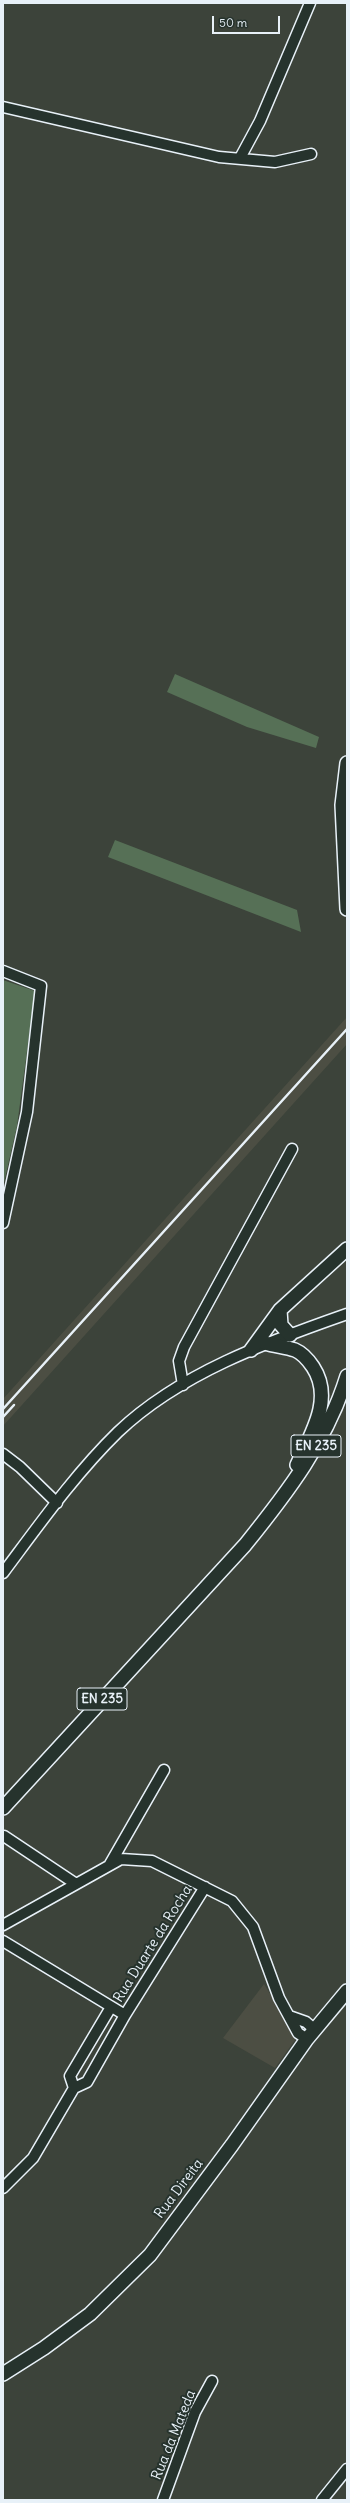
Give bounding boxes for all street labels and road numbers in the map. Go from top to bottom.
road number: EN 235 [291,1435,341,1457]
road number: EN 235 [77,1688,127,1710]
street label: Rua Duarte da Rocha [110,1882,196,2006]
street label: Rua Direita [151,2156,207,2222]
street label: Rua da Mateda [148,2388,200,2482]

